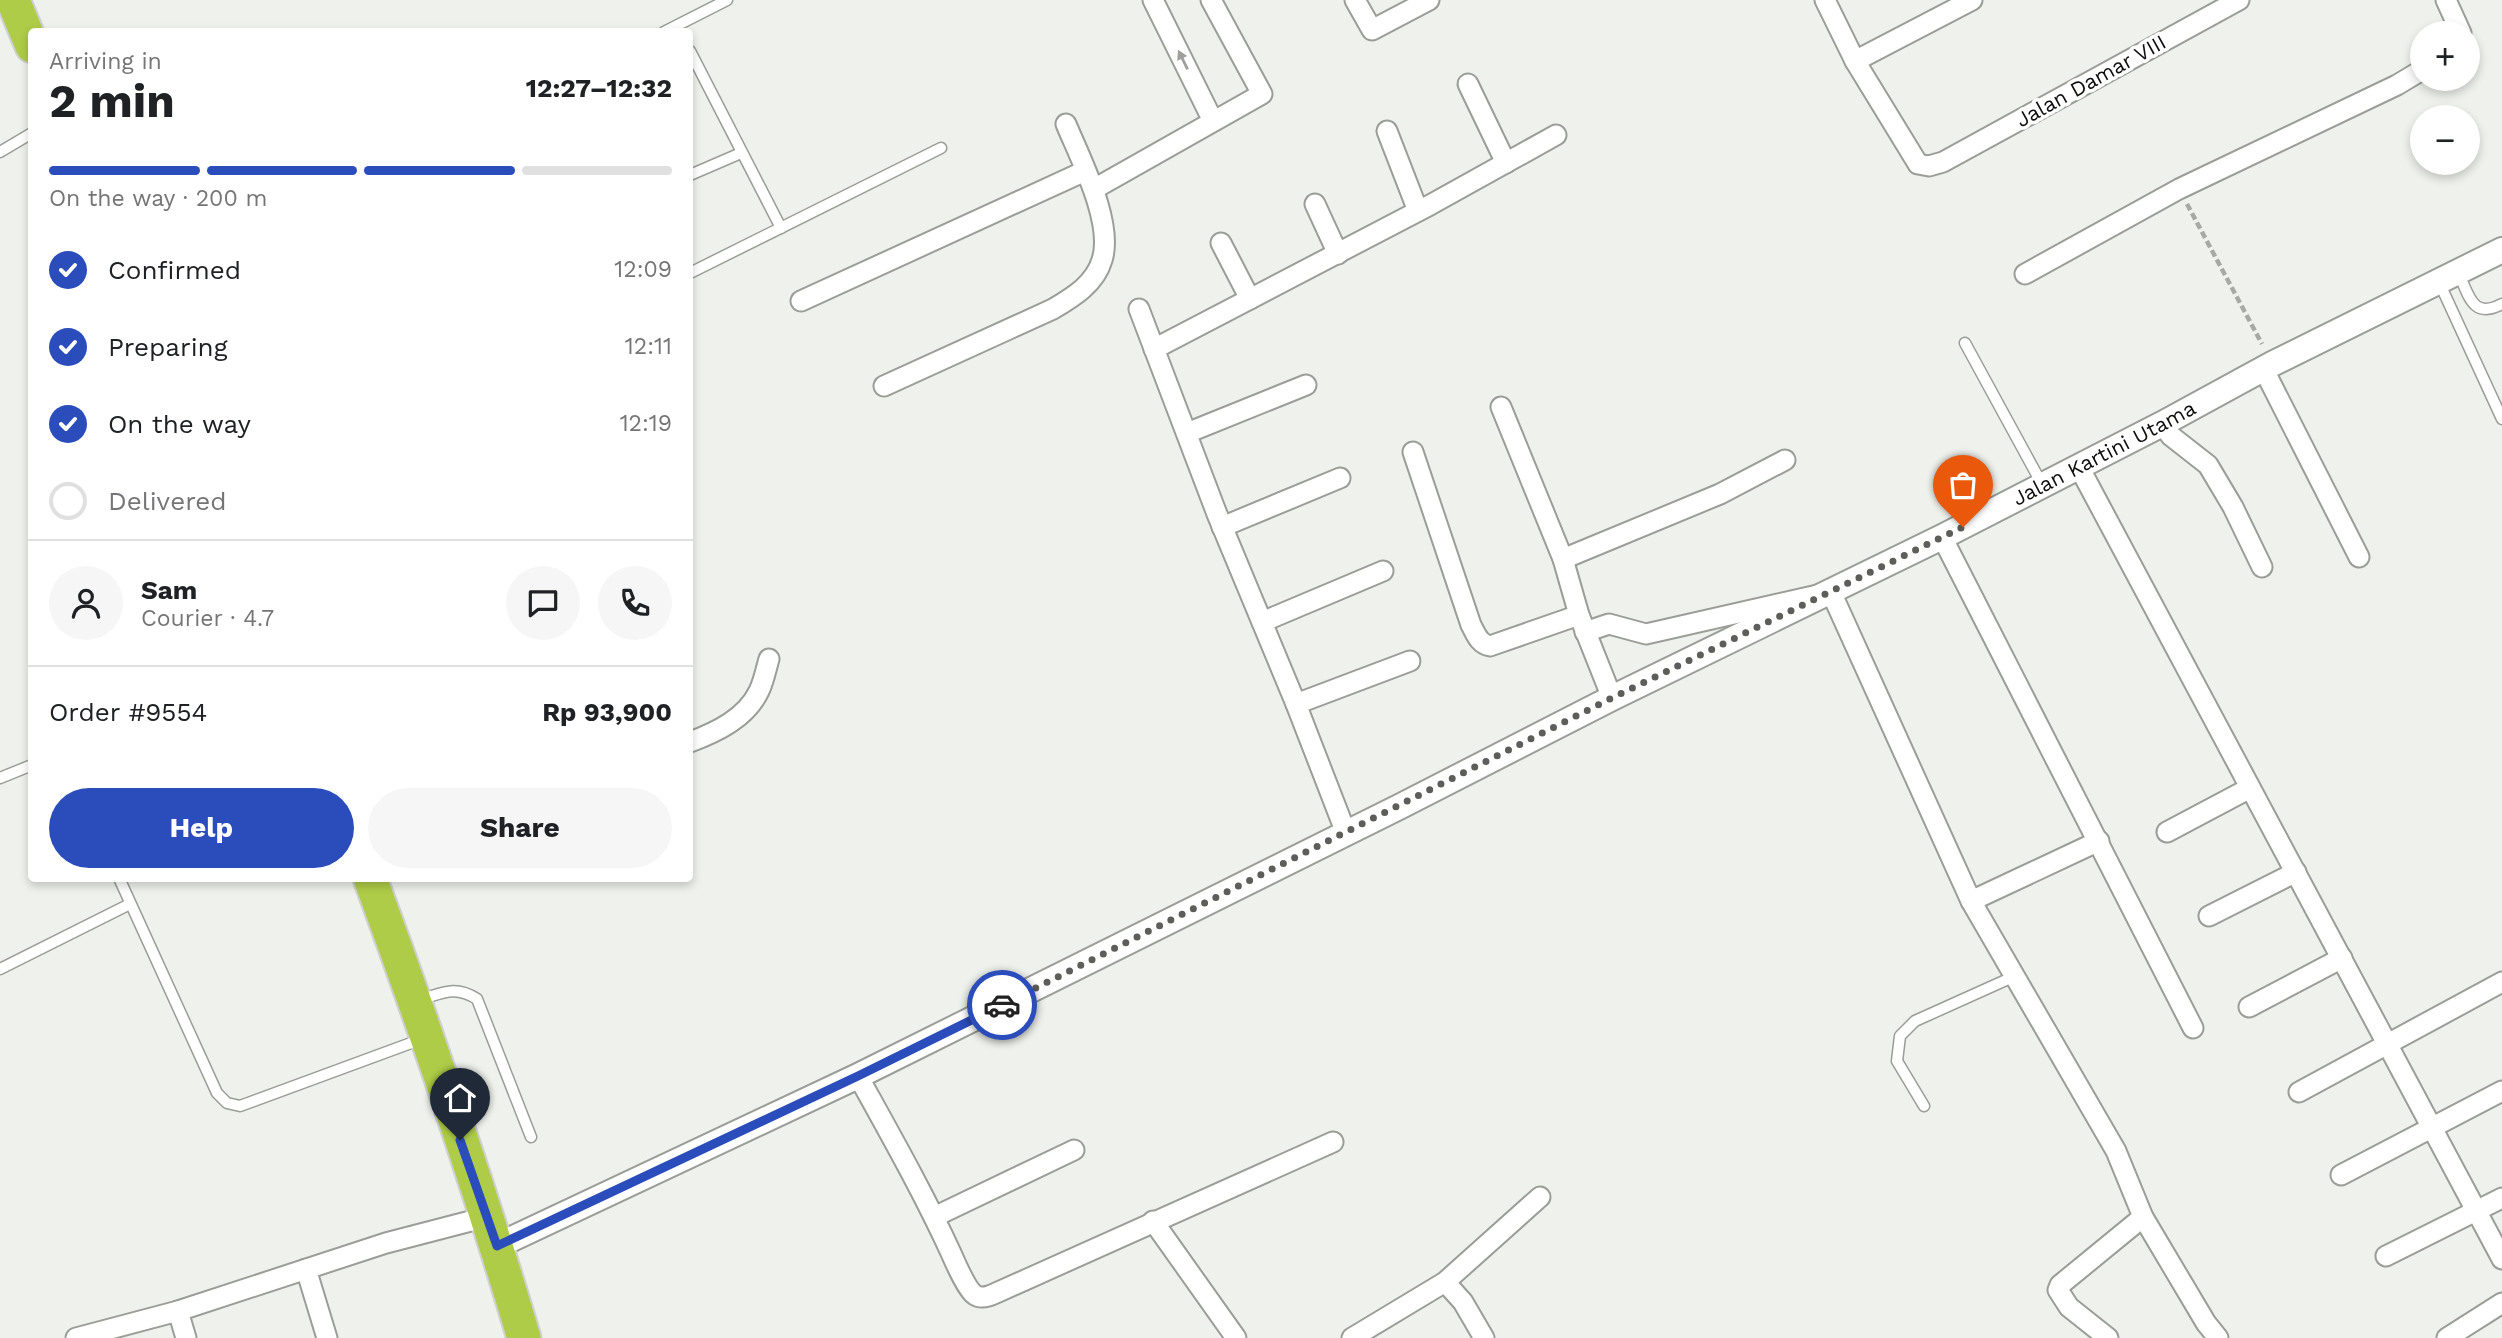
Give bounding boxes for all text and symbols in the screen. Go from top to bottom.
map controls [2410,21,2480,175]
button: + [2410,21,2480,91]
street label: Jalan Damar VIII [2011,29,2170,132]
text: Arriving in [49,48,162,75]
one-way arrow [1177,50,1189,70]
text: 12:27–12:32 [526,73,672,103]
text: 2 min [49,74,175,128]
button: − [2410,105,2480,175]
text: On the way · 200 m [49,185,267,212]
icon: check [49,251,87,289]
text: Confirmed [108,255,241,285]
text: 12:09 [614,256,672,283]
icon: check [49,328,87,366]
text: Preparing [108,332,228,362]
text: 12:11 [625,333,672,360]
street label: Jalan Kartini Utama [2008,395,2200,511]
icon: check [49,405,87,443]
text: On the way [108,409,251,439]
text: 12:19 [620,410,672,437]
pin [1933,455,1993,527]
icon: bag [1944,466,1982,504]
text: Delivered [108,486,227,516]
button: person [49,566,123,640]
button: chat [506,566,580,640]
button: phone [598,566,672,640]
text: Sam [141,575,197,605]
text: Courier · 4.7 [141,605,274,632]
text: Order #9554 [49,697,208,727]
text: Rp 93,900 [542,697,672,727]
button: Help [49,788,354,868]
button: Share [368,788,672,868]
courier [967,970,1037,1040]
icon: car [983,986,1021,1024]
pin [430,1068,490,1140]
icon: home [441,1079,479,1117]

